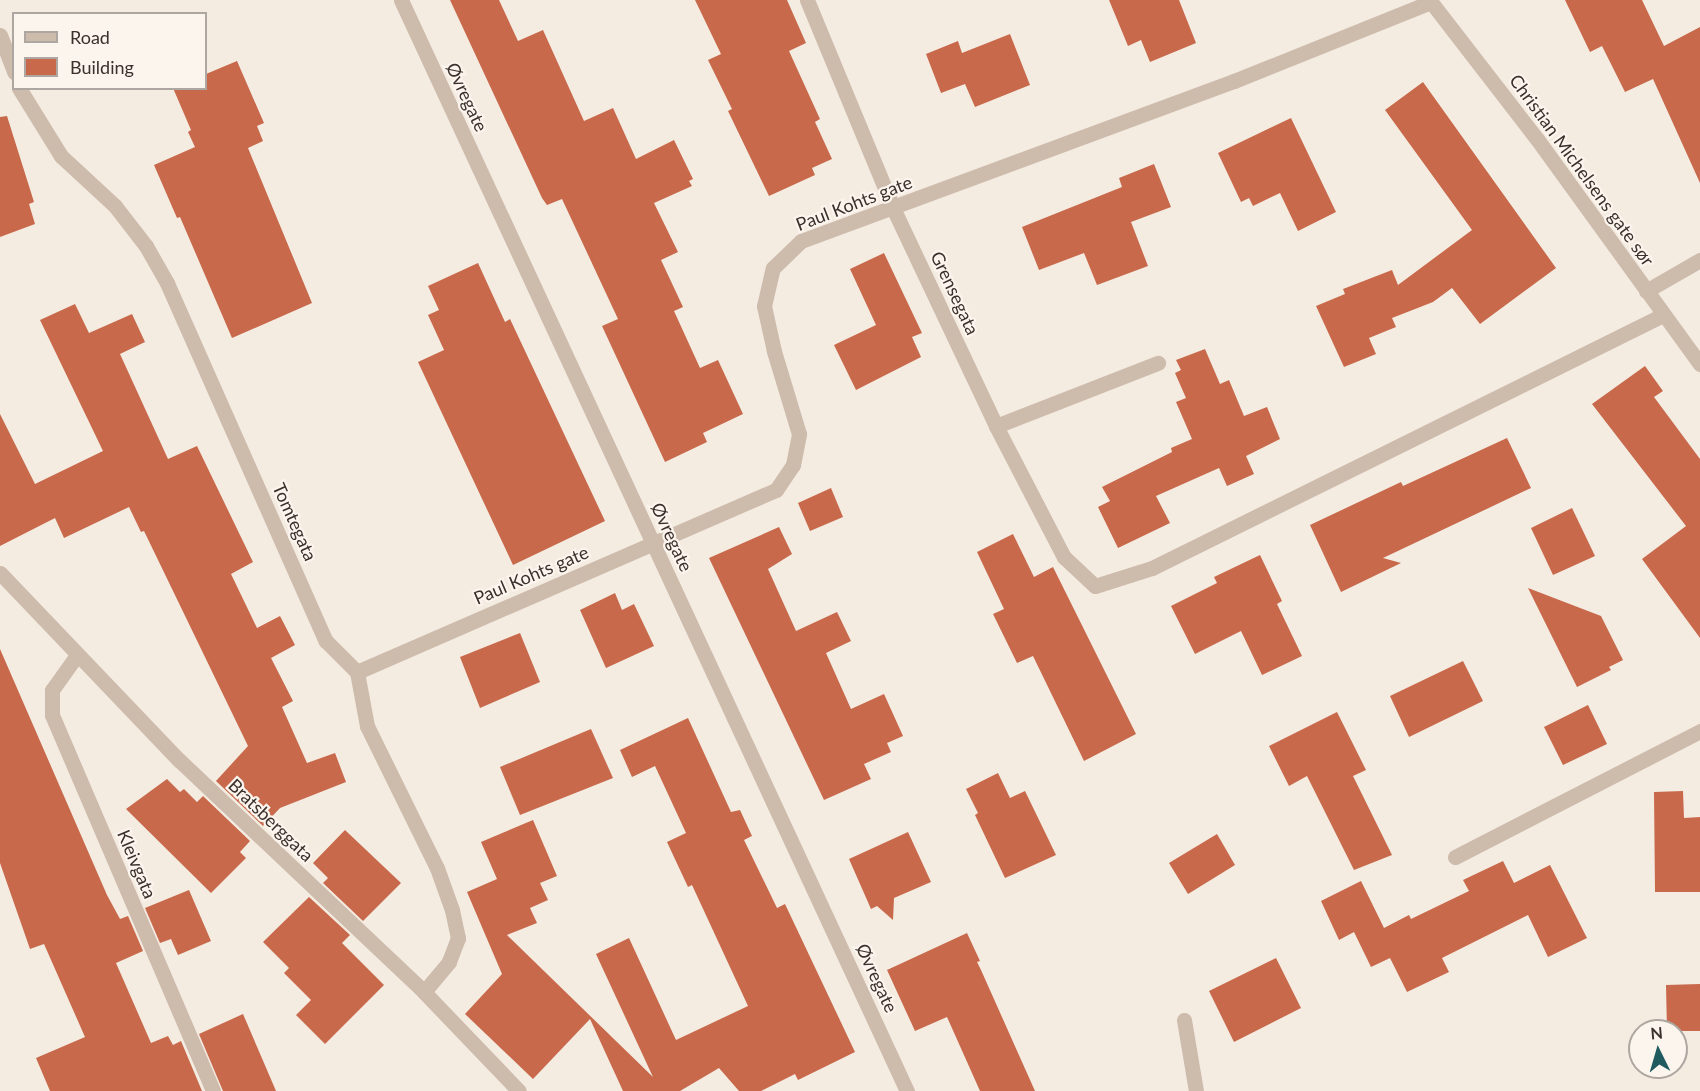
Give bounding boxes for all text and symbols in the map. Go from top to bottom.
legend [12,12,207,90]
text: Road [70,26,110,48]
text: Building [70,56,134,78]
street label: Øvregate [442,59,492,135]
street label: Christian Michelsens gate sør [1505,70,1659,270]
street label: Paul Kohts gate [793,171,915,235]
street label: Grensegata [926,248,984,338]
street label: Tomtegata [268,480,322,564]
street label: Øvregate [647,499,697,575]
street label: Paul Kohts gate [470,541,592,609]
street label: Bratsberggata [224,774,318,866]
street label: Kleivgata [113,826,161,902]
street label: Øvregate [852,940,902,1016]
north arrow [1628,1019,1688,1079]
text: N [1650,1023,1664,1043]

